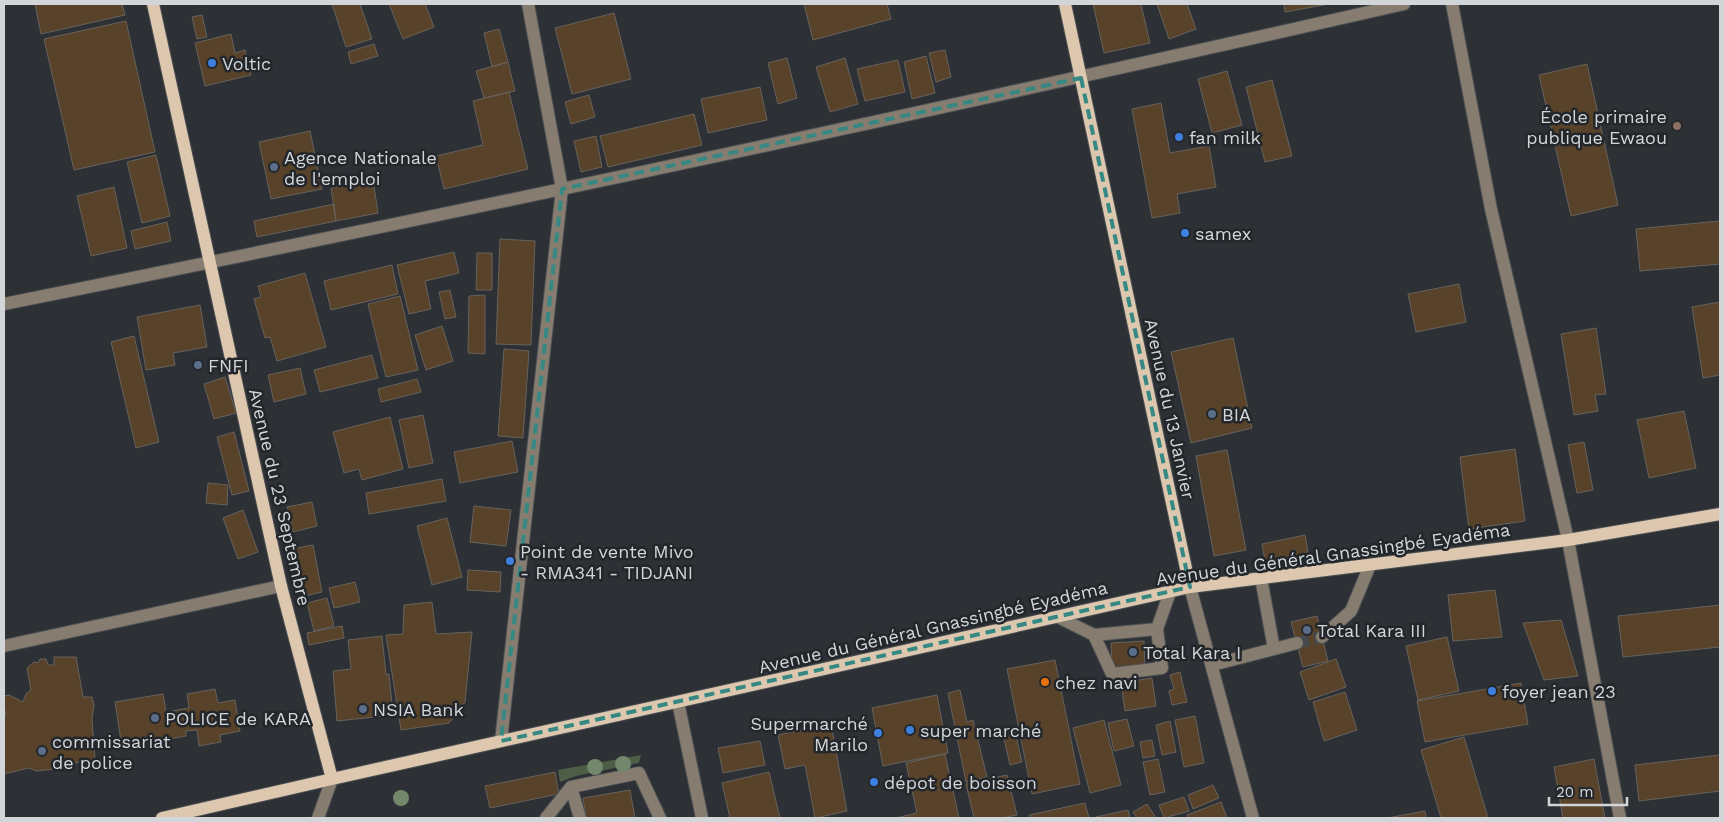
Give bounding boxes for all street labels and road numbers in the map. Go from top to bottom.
street label: Avenue du 13 Janvier [1141,317,1199,501]
street label: Avenue du 23 Septembre [245,386,315,608]
street label: Avenue du Général Gnassingbé Eyadéma [1155,519,1511,589]
street label: Avenue du Général Gnassingbé Eyadéma [757,577,1109,677]

